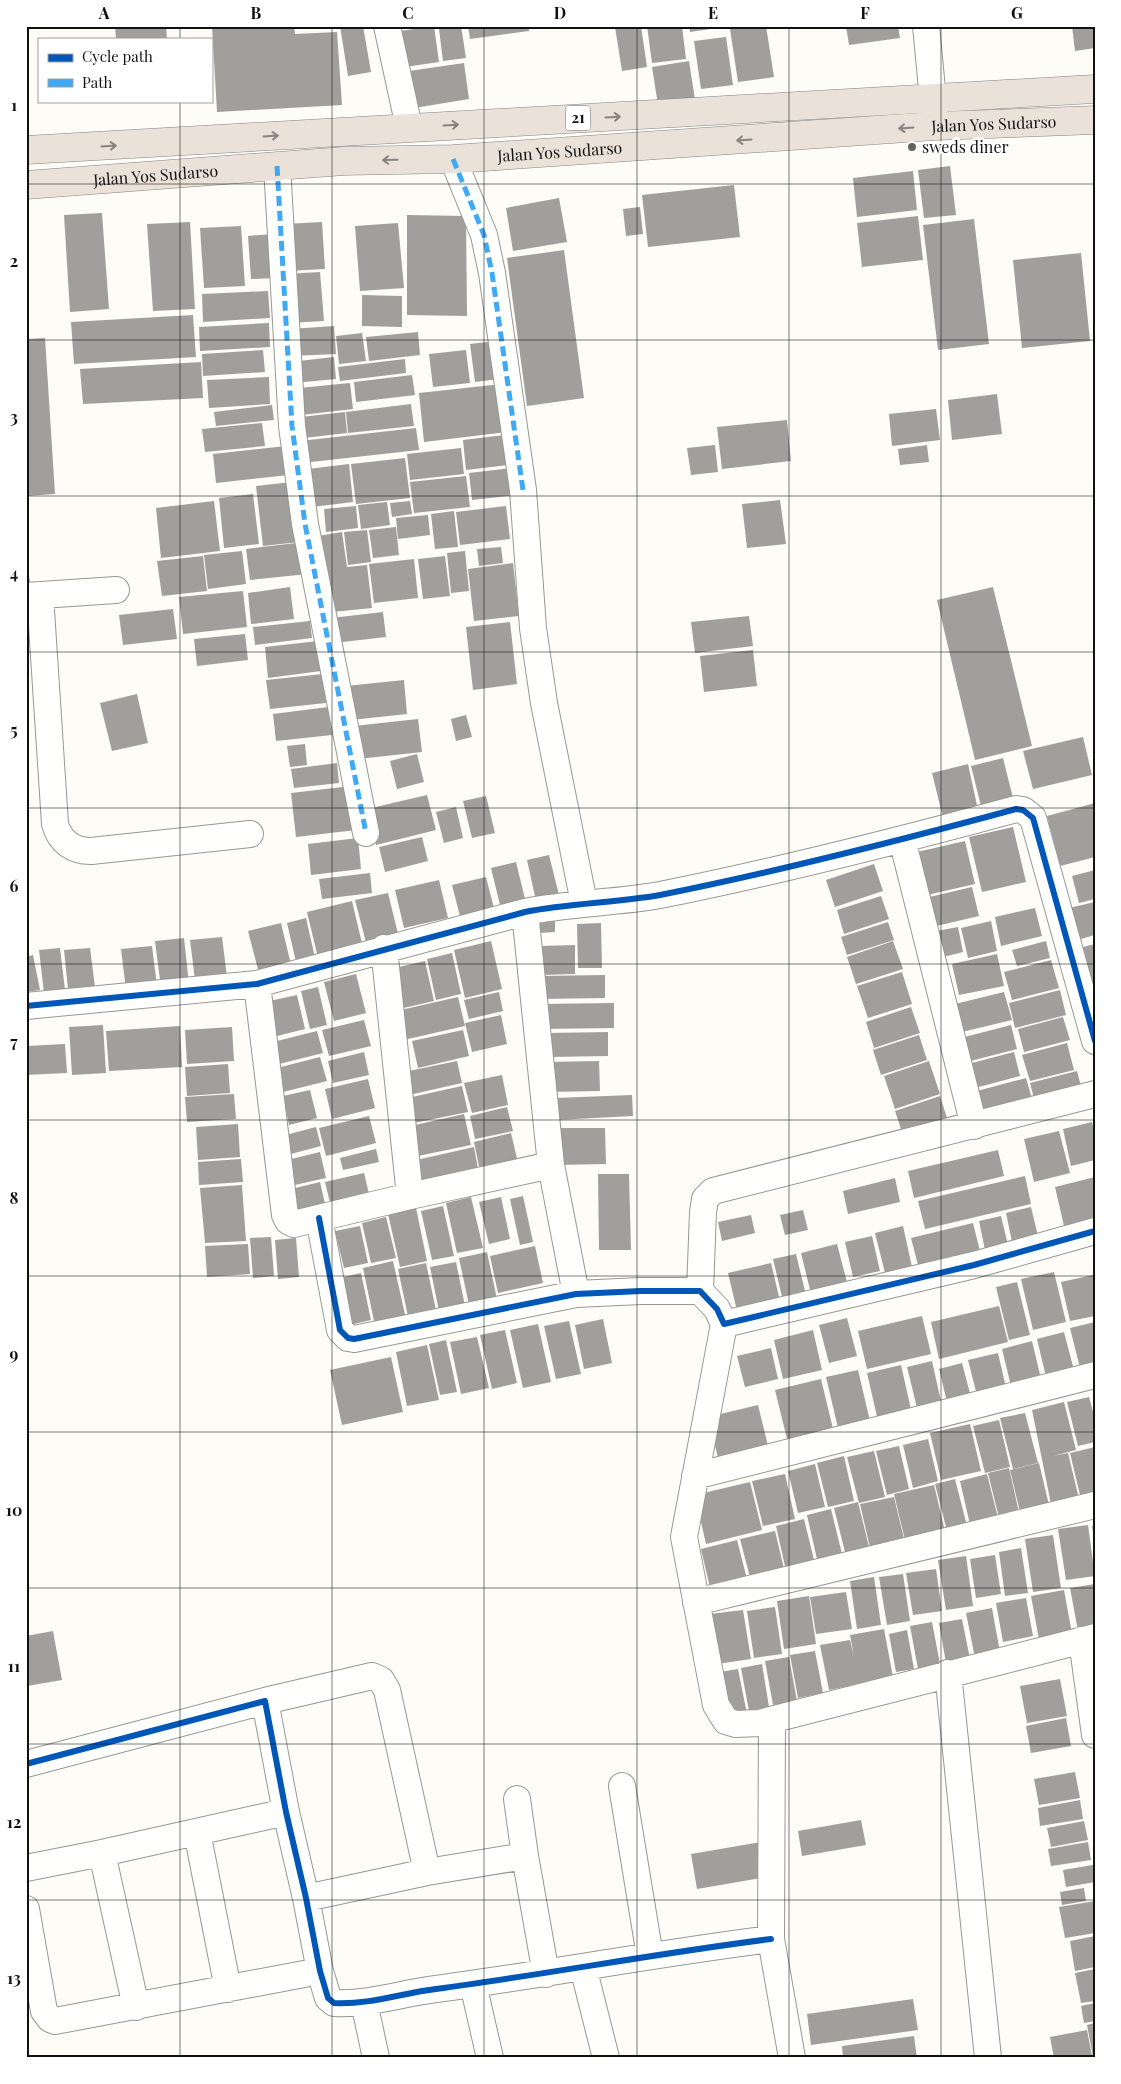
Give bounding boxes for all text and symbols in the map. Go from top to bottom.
text: A [98,2,110,23]
text: B [251,2,262,23]
text: C [402,2,414,23]
text: D [554,2,566,23]
text: E [708,2,718,23]
text: F [860,2,870,23]
text: G [1011,2,1023,23]
legend [38,38,212,102]
text: Cycle path [82,46,153,66]
text: Path [82,72,112,92]
text: 1 [11,94,17,115]
road number: 21 [566,106,590,130]
street label: Jalan Yos Sudarso [930,110,1057,136]
one-way arrow [605,112,621,121]
one-way arrow [443,120,459,129]
one-way arrow [898,124,914,133]
one-way arrow [263,131,279,140]
street label: Jalan Yos Sudarso [496,136,623,166]
one-way arrow [736,136,752,145]
place label: sweds diner [922,136,1009,157]
one-way arrow [101,141,117,150]
marker: sweds diner [906,141,918,153]
one-way arrow [382,155,398,165]
street label: Jalan Yos Sudarso [91,160,219,190]
text: 2 [10,250,18,271]
text: 3 [10,406,18,427]
text: 4 [10,562,18,583]
text: 5 [10,719,18,740]
text: 6 [10,875,19,896]
text: 7 [10,1031,18,1052]
text: 8 [10,1187,19,1208]
text: 9 [10,1343,19,1364]
text: 10 [6,1499,22,1520]
text: 11 [8,1655,20,1676]
text: 12 [7,1811,21,1832]
text: 13 [7,1967,21,1988]

